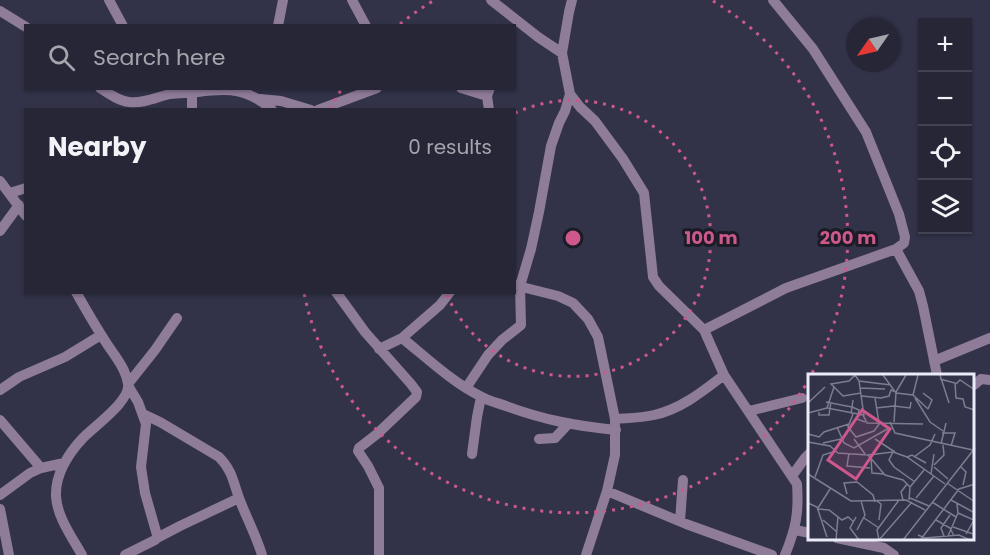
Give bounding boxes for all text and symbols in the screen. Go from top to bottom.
north arrow [846,18,900,72]
map controls [918,18,972,234]
button: + [918,18,972,72]
search box [24,24,516,90]
icon: search [45,41,78,74]
text: Search here [93,42,226,73]
button: − [918,72,972,126]
button: locate [918,126,972,180]
text: Nearby [48,129,146,165]
text: 0 results [408,133,492,161]
button: layers [918,180,972,234]
text: 100 m [684,225,738,250]
text: 200 m [820,225,876,250]
centre of rings [563,228,583,248]
inset map [808,374,975,540]

